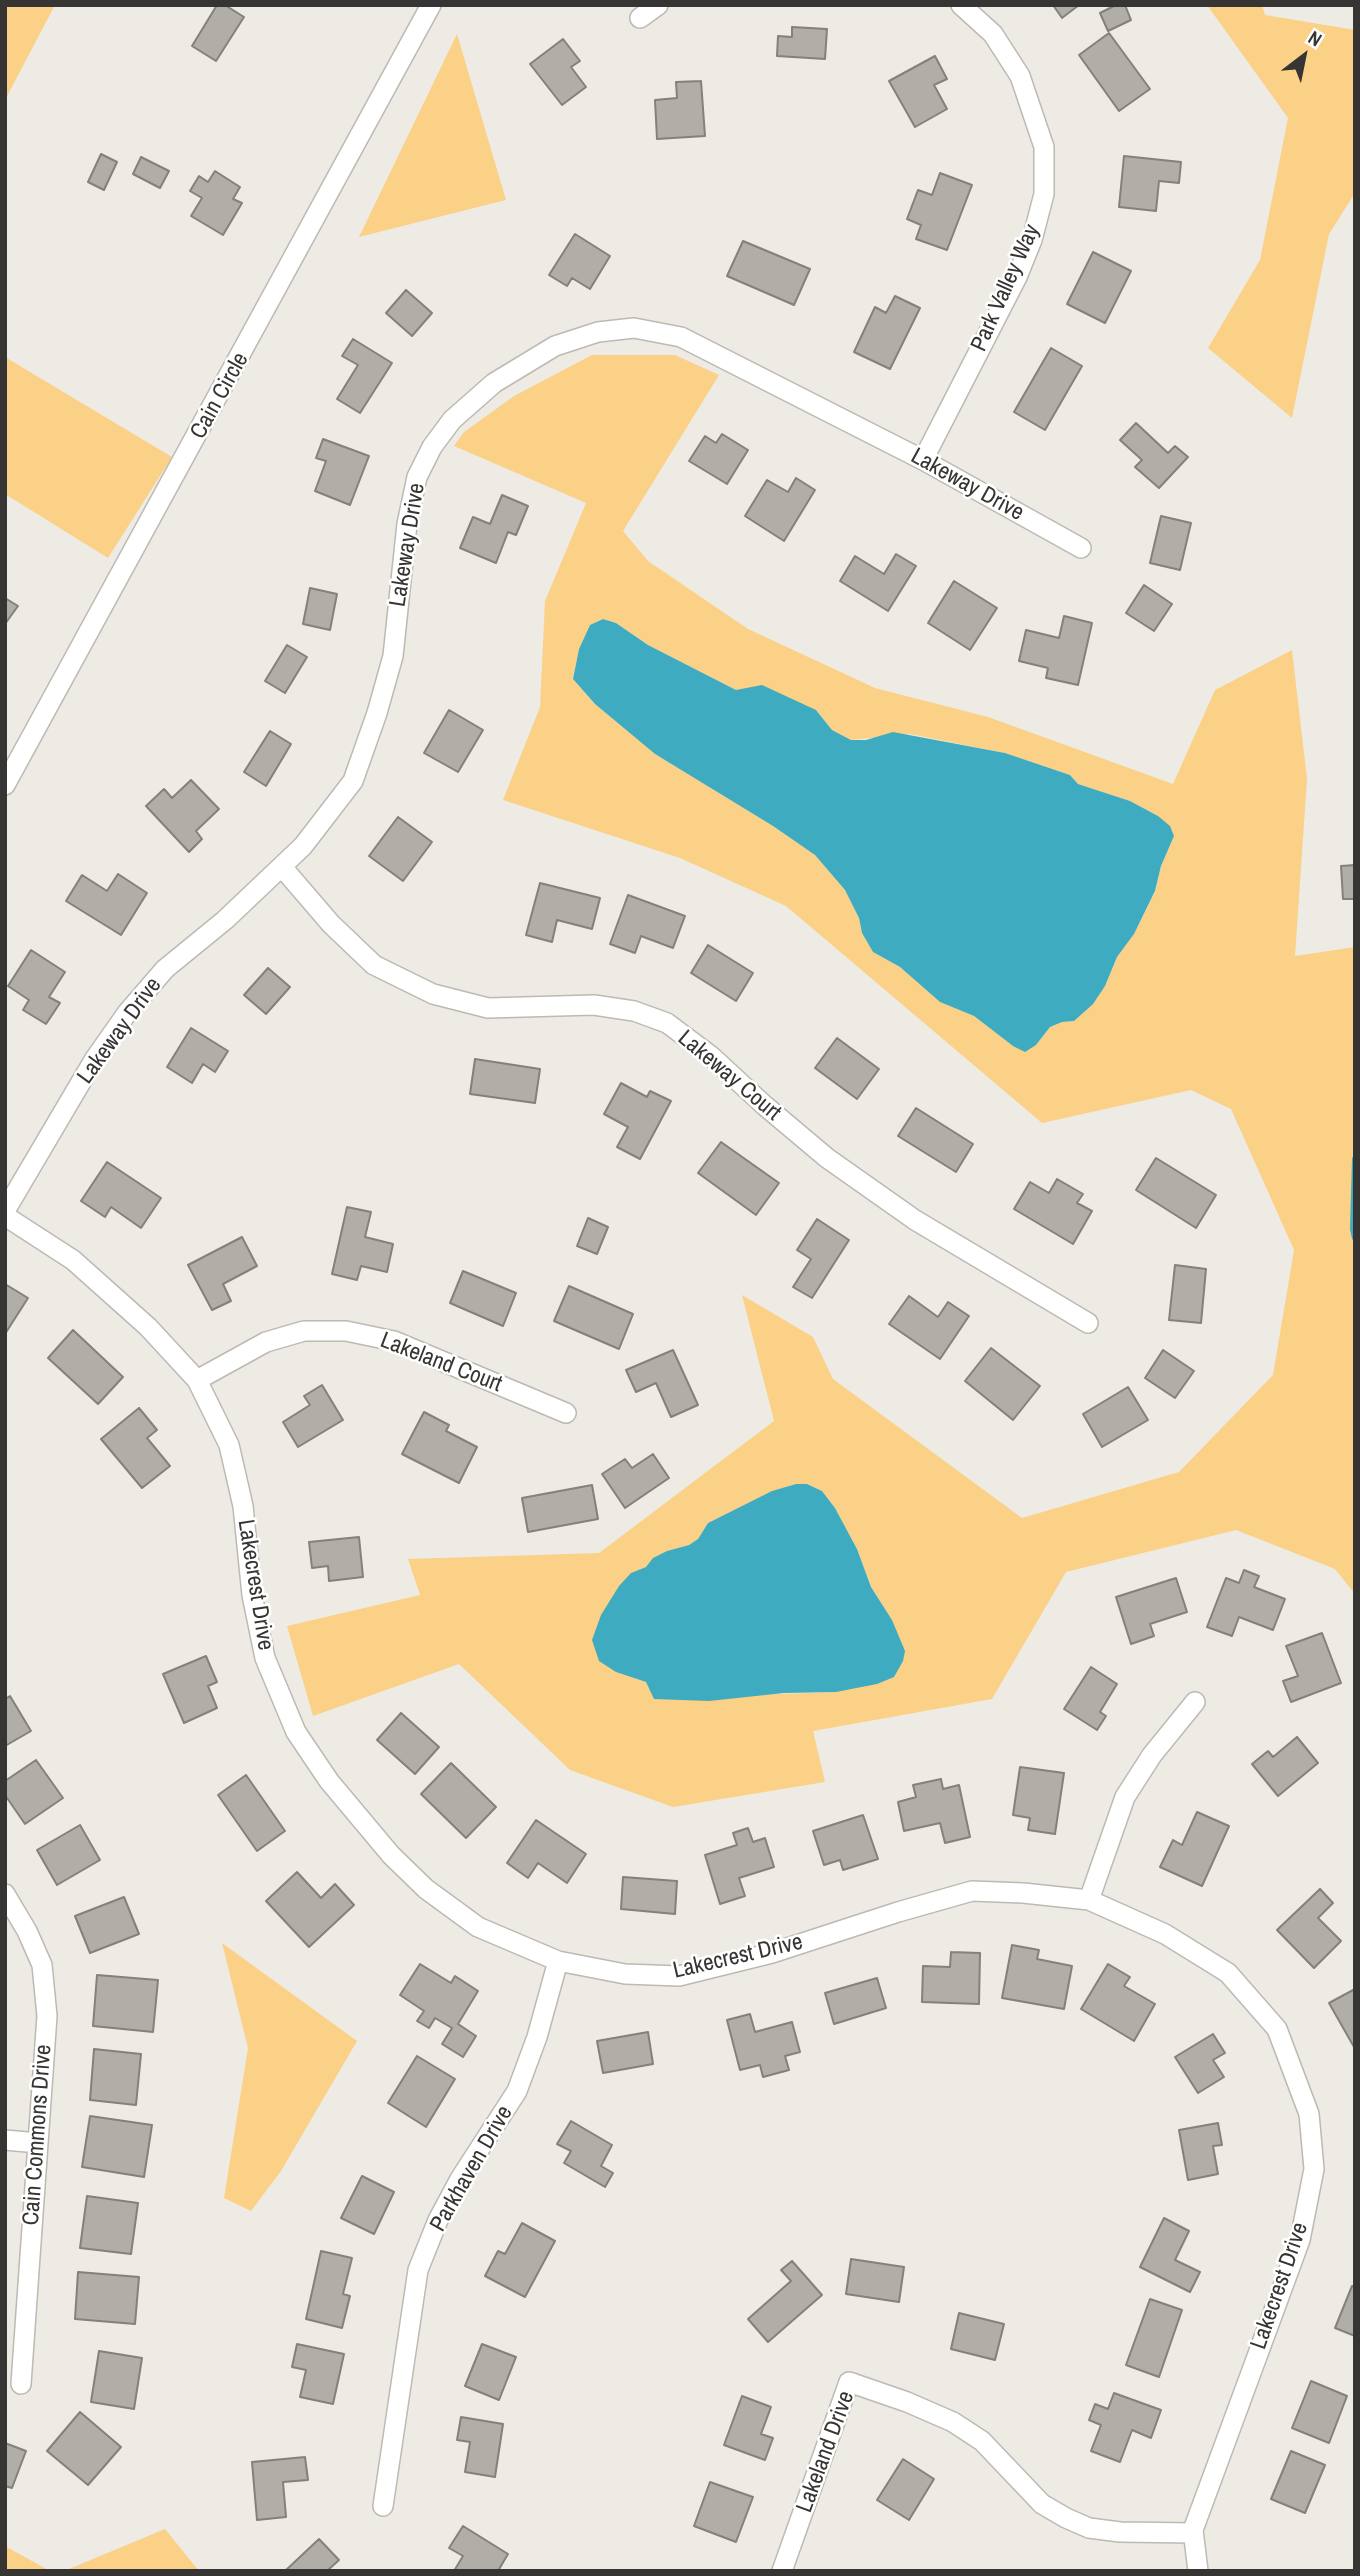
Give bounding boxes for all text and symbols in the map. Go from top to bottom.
north arrow [1269,21,1339,91]
text: N [1303,24,1327,52]
street label: Park Valley Way [966,220,1046,356]
street label: Cain Circle [185,348,255,444]
street label: Lakeway Drive [906,443,1028,527]
street label: Lakeway Drive [385,481,431,609]
street label: Lakeway Drive [72,972,168,1090]
street label: Lakeway Court [672,1025,786,1127]
street label: Lakeland Court [376,1327,506,1399]
street label: Lakecrest Drive [231,1518,279,1652]
street label: Lakecrest Drive [671,1929,805,1985]
street label: Cain Commons Drive [18,2044,58,2226]
street label: Parkhaven Drive [425,2101,519,2237]
street label: Lakecrest Drive [1245,2219,1315,2353]
street label: Lakeland Drive [791,2388,861,2516]

